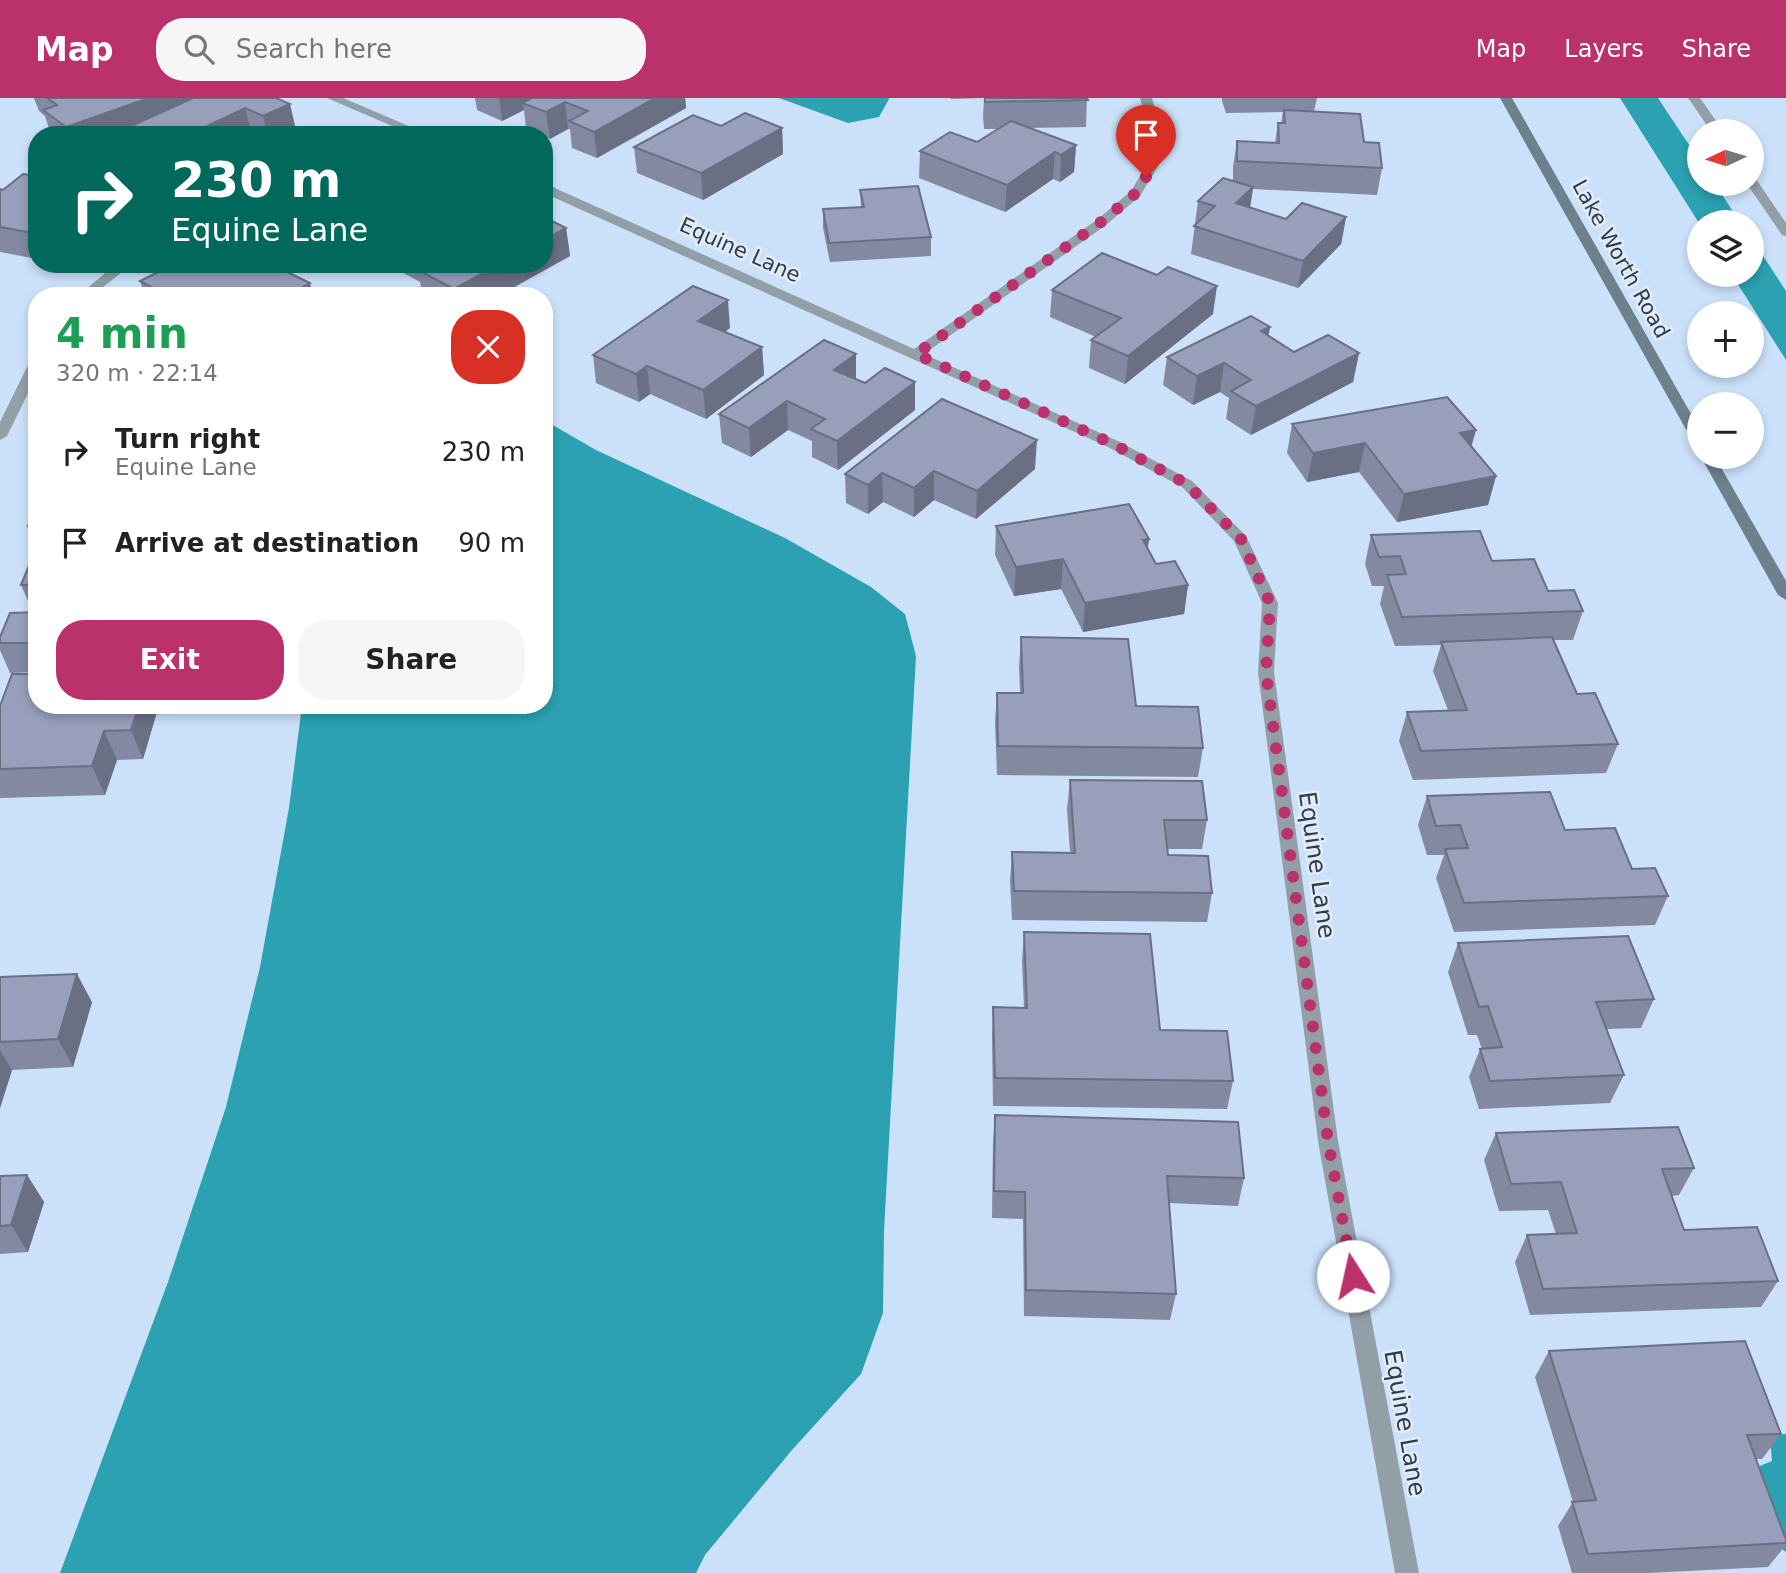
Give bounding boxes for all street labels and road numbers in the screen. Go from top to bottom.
street label: Lake Worth Road [1567,176,1675,342]
street label: Equine Lane [676,213,804,287]
street label: Equine Lane [1293,790,1341,940]
street label: Equine Lane [1378,1348,1432,1498]

